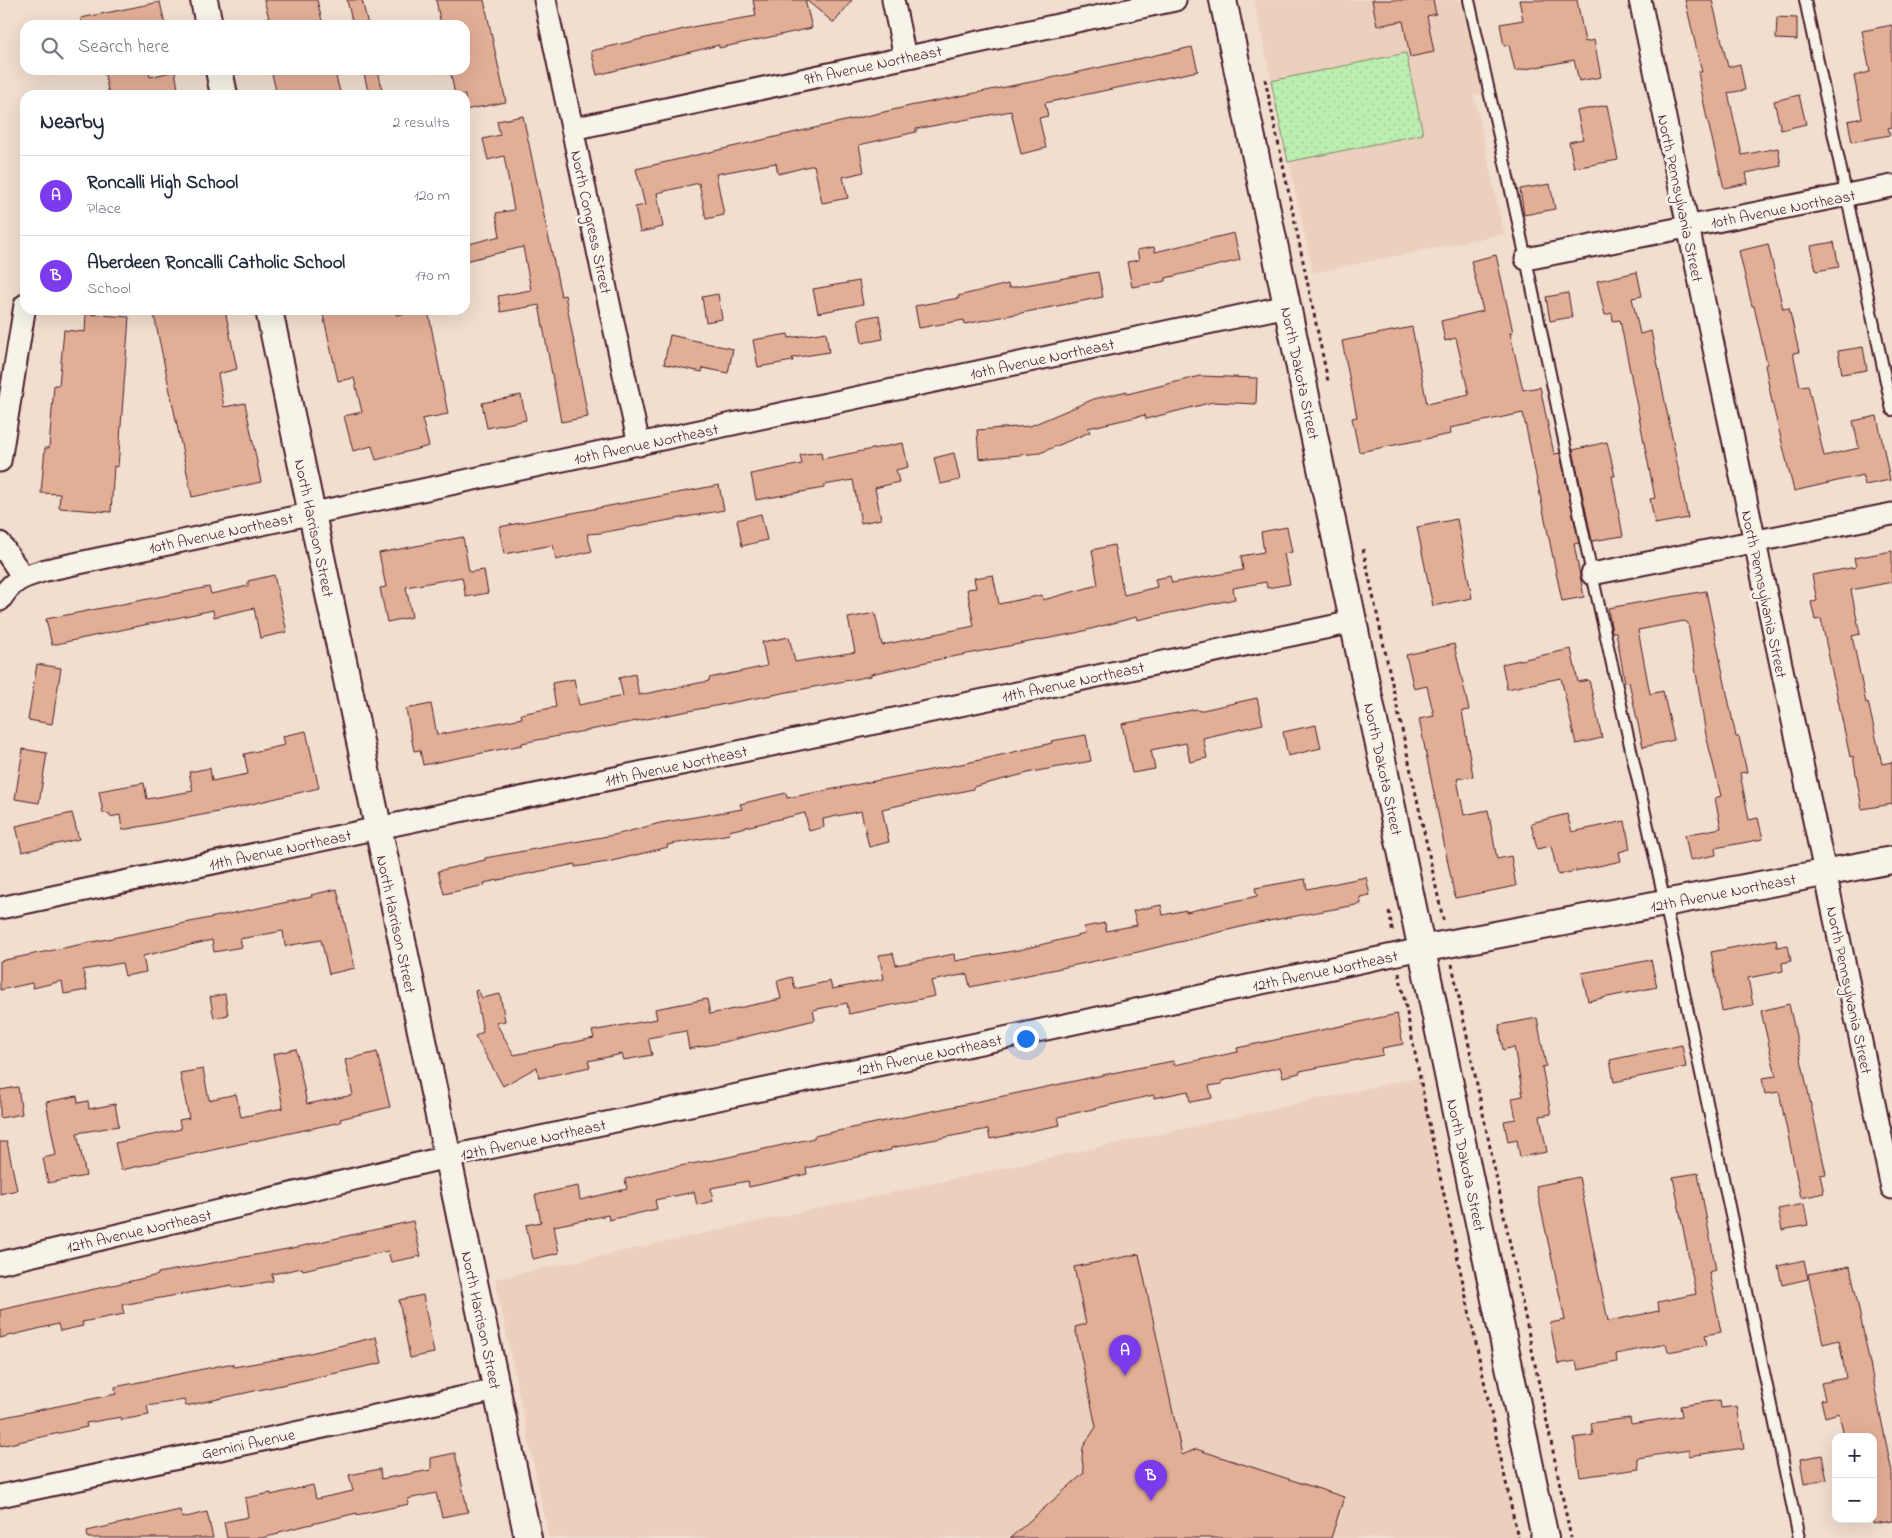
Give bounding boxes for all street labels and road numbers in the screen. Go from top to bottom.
street label: 9th Avenue Northeast [802,40,945,92]
street label: North Pennsylvania Street [1650,112,1709,285]
street label: North Congress Street [563,149,617,297]
street label: 10th Avenue Northeast [1709,184,1859,236]
street label: North Dakota Street [1273,305,1325,443]
street label: 10th Avenue Northeast [968,333,1118,387]
street label: 10th Avenue Northeast [572,418,722,472]
street label: North Harrison Street [287,457,340,600]
street label: 10th Avenue Northeast [147,507,297,561]
street label: North Pennsylvania Street [1734,508,1793,681]
street label: 11th Avenue Northeast [1000,656,1148,710]
street label: North Dakota Street [1356,701,1408,839]
street label: 11th Avenue Northeast [603,740,751,794]
street label: 11th Avenue Northeast [207,824,355,878]
street label: North Harrison Street [369,853,422,996]
street label: 12th Avenue Northeast [1648,868,1799,920]
street label: North Pennsylvania Street [1819,904,1878,1077]
street label: 12th Avenue Northeast [1250,945,1401,999]
street label: 12th Avenue Northeast [854,1029,1005,1083]
street label: North Dakota Street [1439,1097,1491,1235]
street label: 12th Avenue Northeast [458,1114,609,1168]
street label: 12th Avenue Northeast [65,1203,215,1260]
street label: North Harrison Street [454,1249,507,1392]
street label: Gemini Avenue [199,1423,298,1467]

